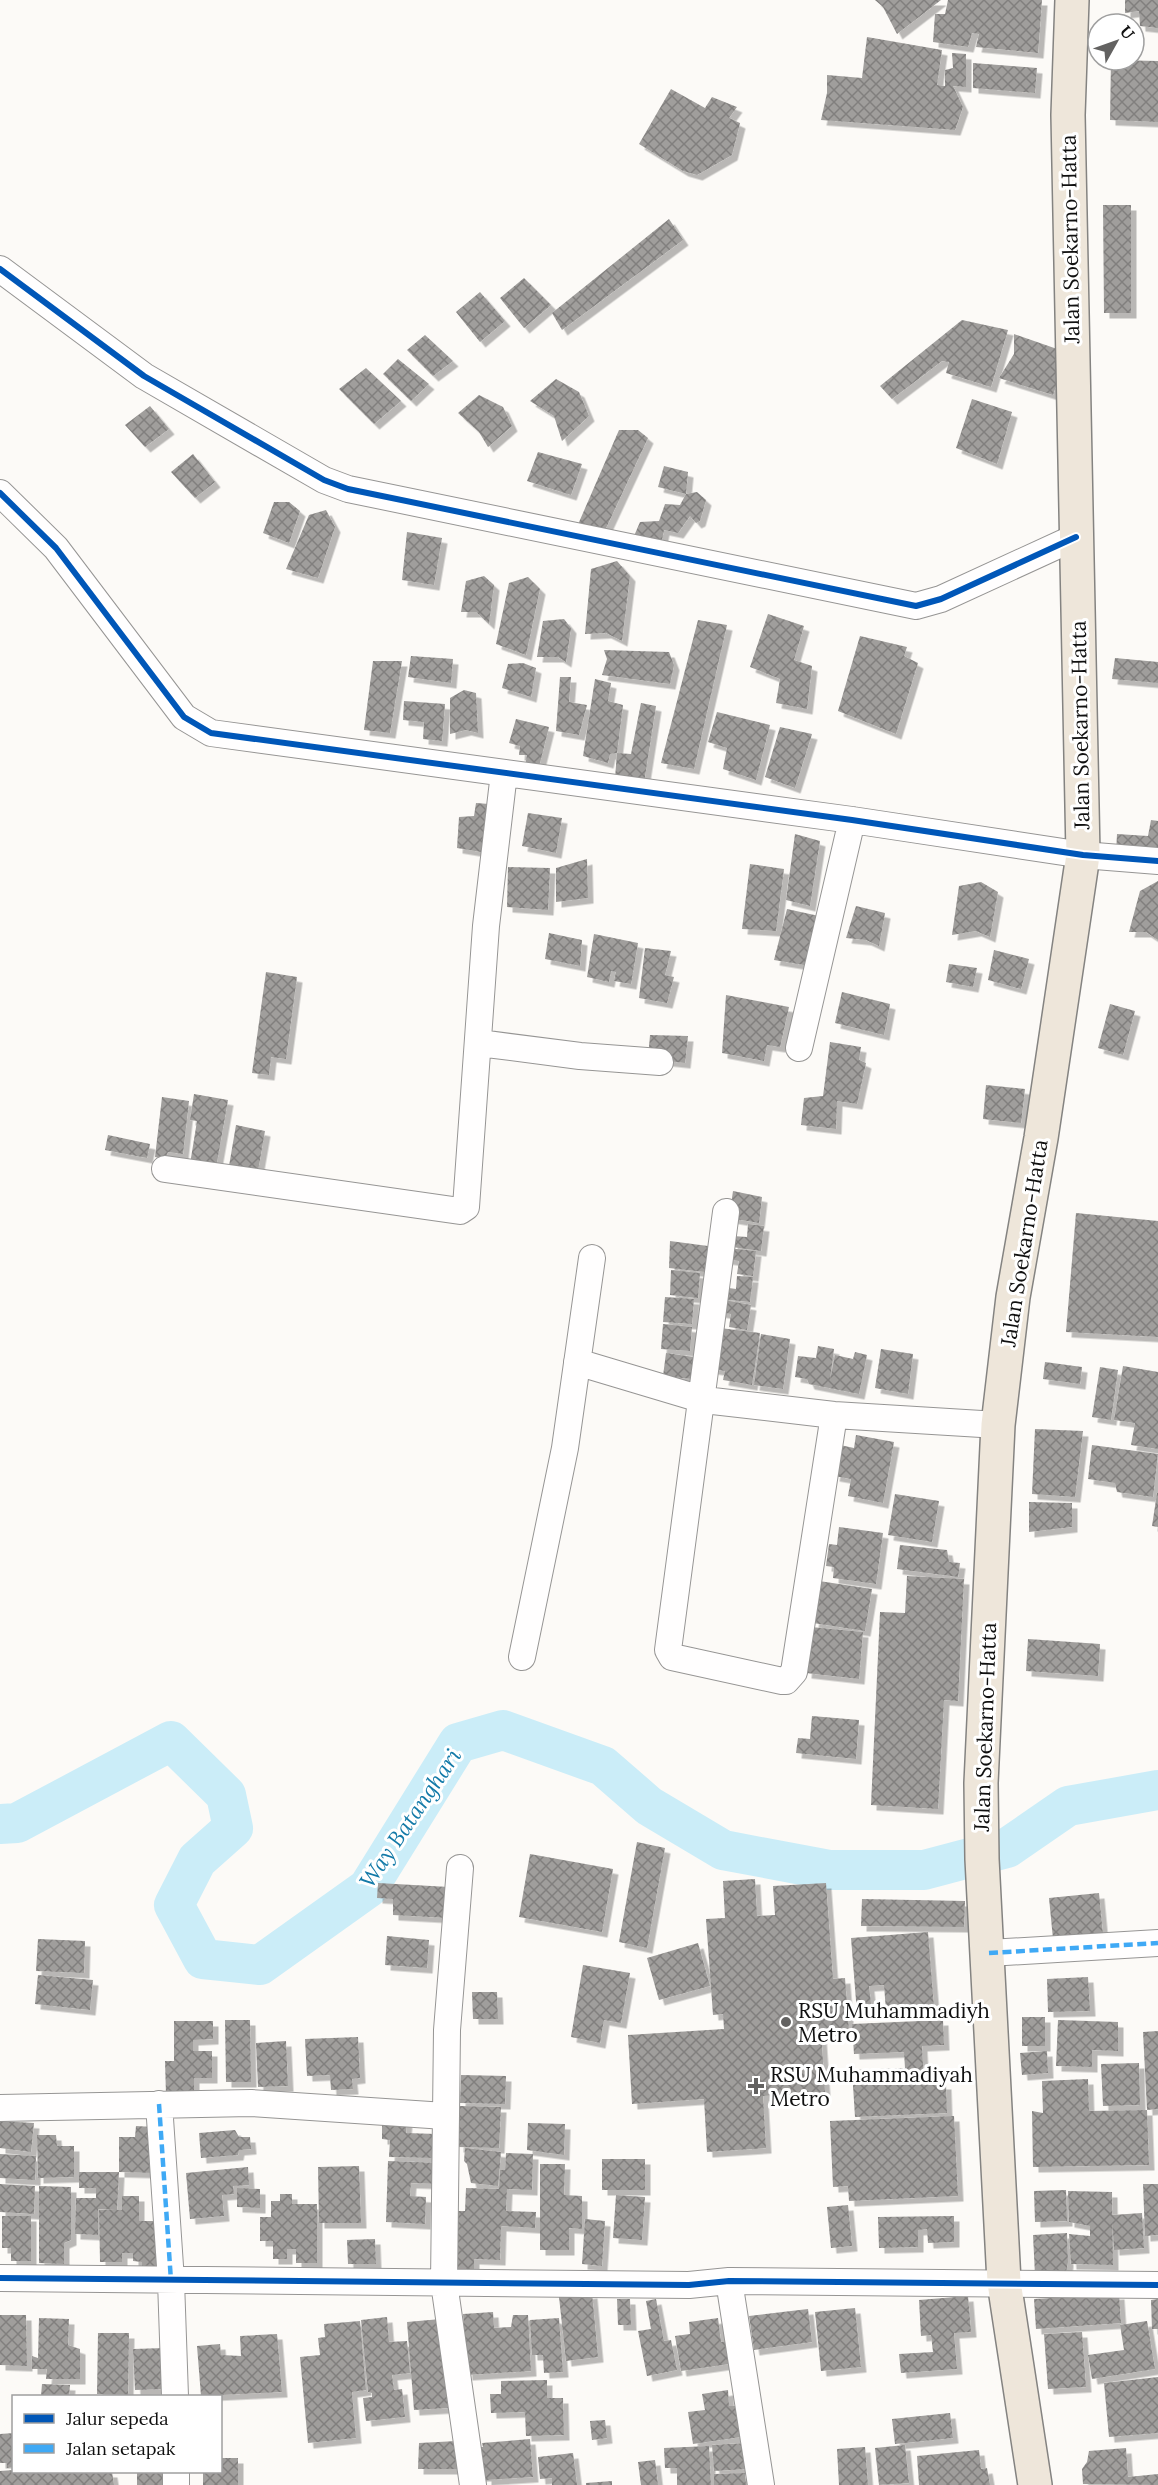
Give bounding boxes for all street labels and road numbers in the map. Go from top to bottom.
street label: Jalan Soekarno-Hatta [1055,134,1085,345]
street label: Jalan Soekarno-Hatta [1065,620,1095,831]
street label: Jalan Soekarno-Hatta [994,1137,1054,1349]
street label: Jalan Soekarno-Hatta [968,1622,1002,1833]

